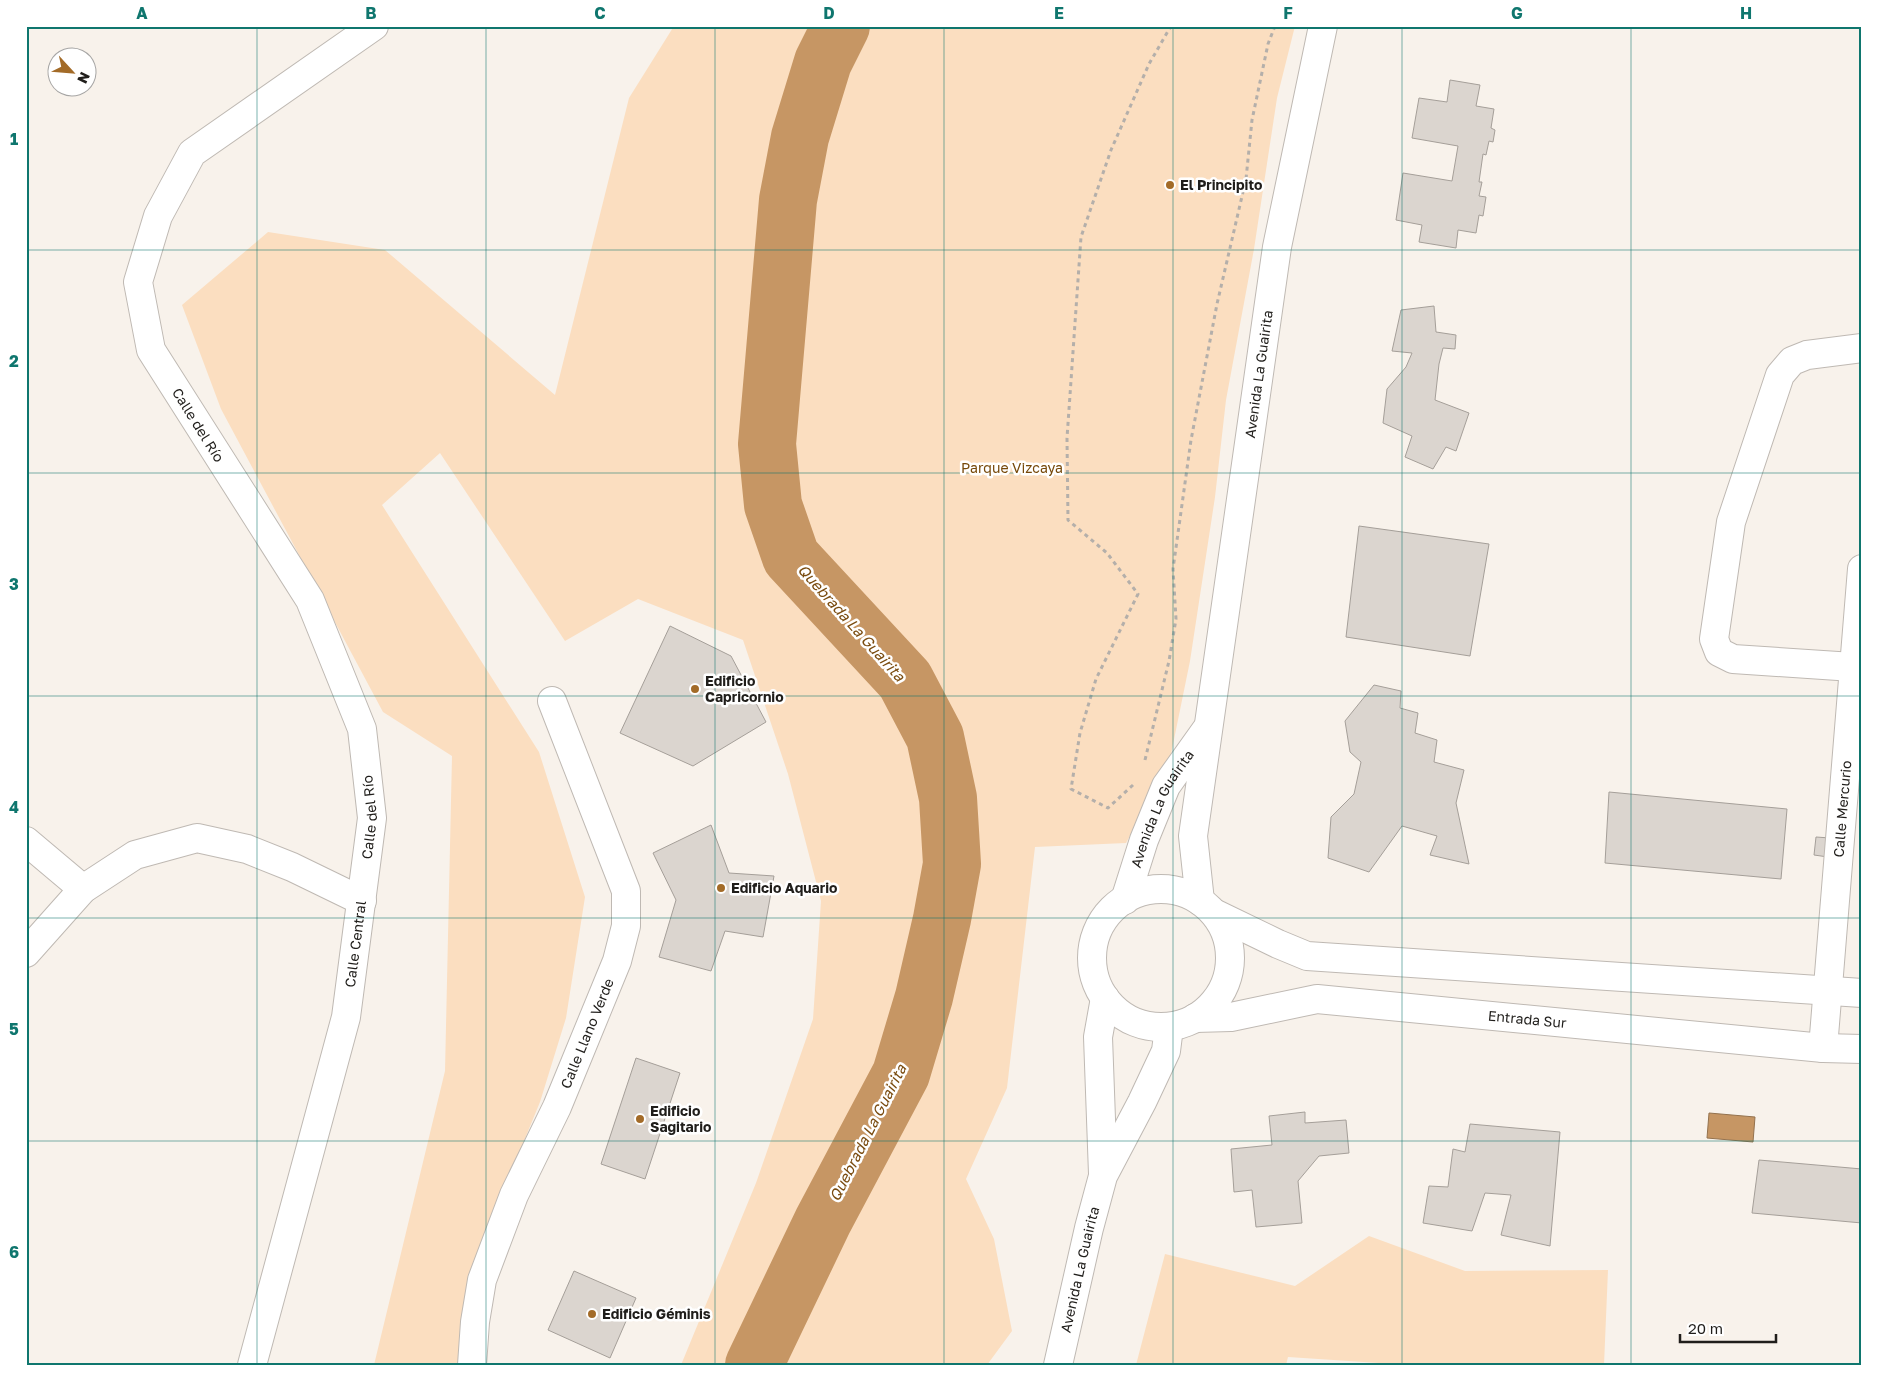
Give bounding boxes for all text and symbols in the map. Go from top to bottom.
text: A [136,3,148,23]
text: B [365,3,377,23]
text: C [594,3,606,23]
text: D [823,3,835,23]
text: E [1054,3,1064,23]
text: F [1283,3,1293,23]
text: G [1511,3,1523,23]
text: H [1740,3,1752,23]
north arrow [48,48,98,98]
text: N [74,69,94,86]
text: 1 [10,129,18,149]
place label: El Principito [1180,176,1262,193]
marker: El Principito [1164,179,1176,191]
street label: Avenida La Guairita [1241,309,1276,439]
text: 2 [9,351,19,371]
street label: Calle del Río [169,385,228,465]
park label: Parque Vizcaya [961,459,1063,476]
water label: Quebrada La Guairita [794,560,909,685]
text: 3 [9,574,19,594]
place label: Edificio Capricornio [705,672,784,705]
marker: Edificio Capricornio [689,683,701,695]
street label: Avenida La Guairita [1127,746,1197,870]
street label: Calle Mercurio [1830,760,1854,858]
street label: Calle del Río [358,774,380,860]
text: 4 [9,797,19,817]
place label: Edificio Aquario [731,879,837,896]
marker: Edificio Aquario [715,882,727,894]
street label: Calle Central [341,900,369,988]
street label: Calle Llano Verde [557,976,617,1091]
street label: Entrada Sur [1487,1007,1568,1031]
text: 5 [9,1019,19,1039]
water label: Quebrada La Guairita [825,1061,910,1204]
place label: Edificio Sagitario [650,1102,711,1135]
marker: Edificio Sagitario [634,1113,646,1125]
street label: Avenida La Guairita [1057,1204,1102,1334]
text: 6 [9,1242,19,1262]
place label: Edificio Géminis [602,1305,711,1322]
marker: Edificio Géminis [586,1308,598,1320]
scale bar [1680,1311,1777,1343]
text: 20 m [1688,1319,1723,1337]

